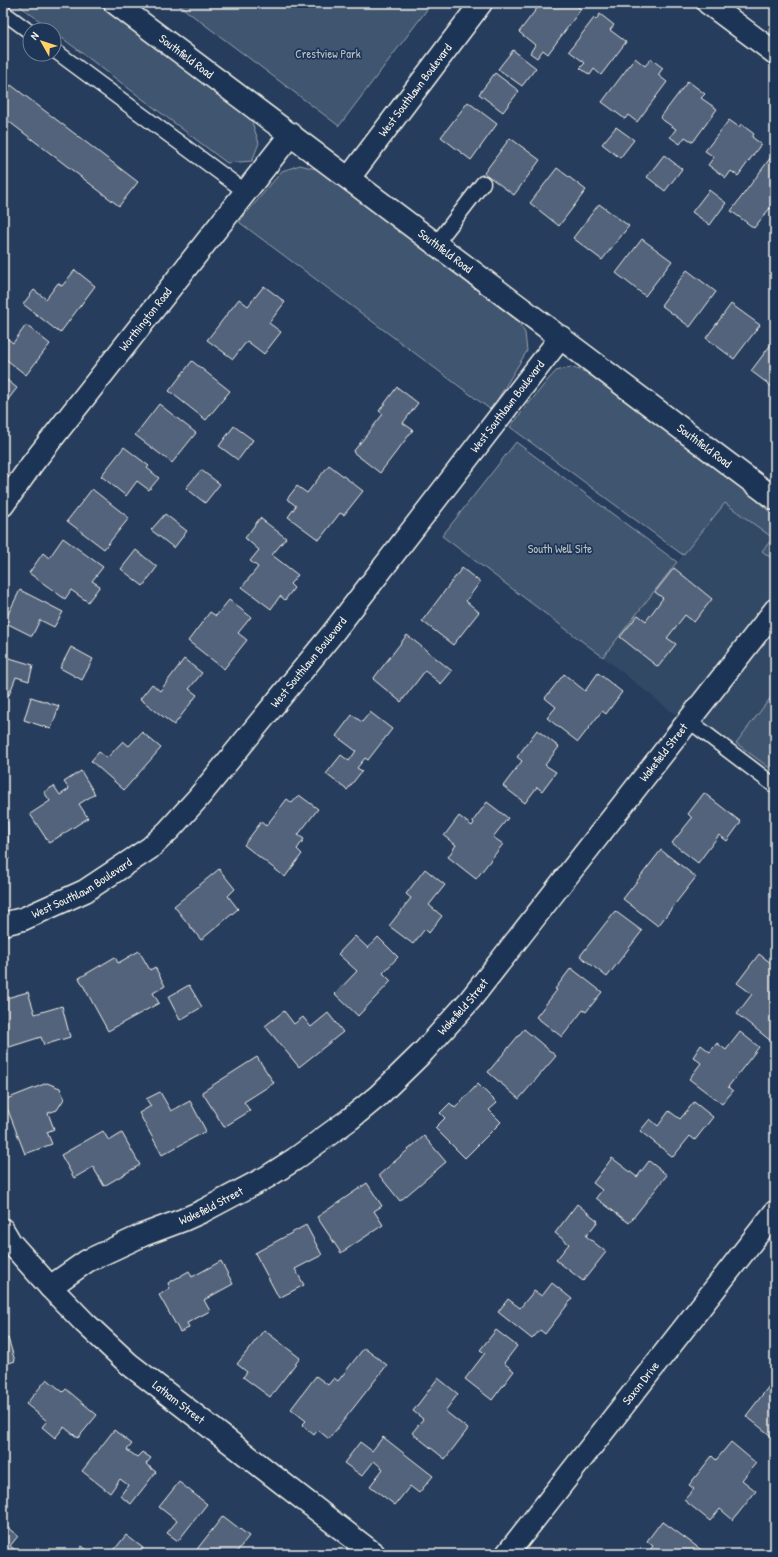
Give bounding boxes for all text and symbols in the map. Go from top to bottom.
north arrow [22,22,62,62]
text: N [27,29,42,42]
street label: Southfield Road [156,30,218,82]
street label: West Southlawn Boulevard [374,40,456,140]
park label: Crestview Park [295,45,361,62]
street label: Southfield Road [415,225,477,277]
street label: Worthington Road [115,284,176,354]
street label: West Southlawn Boulevard [466,356,548,456]
street label: Southfield Road [674,419,736,472]
park label: South Well Site [528,540,592,557]
street label: West Southlawn Boulevard [266,613,350,711]
street label: Wakefield Street [635,719,692,785]
street label: West Southlawn Boulevard [29,853,135,922]
street label: Wakefield Street [433,974,492,1039]
street label: Wakefield Street [176,1182,247,1229]
street label: Saxon Drive [618,1357,663,1408]
street label: Latham Street [149,1376,209,1428]

